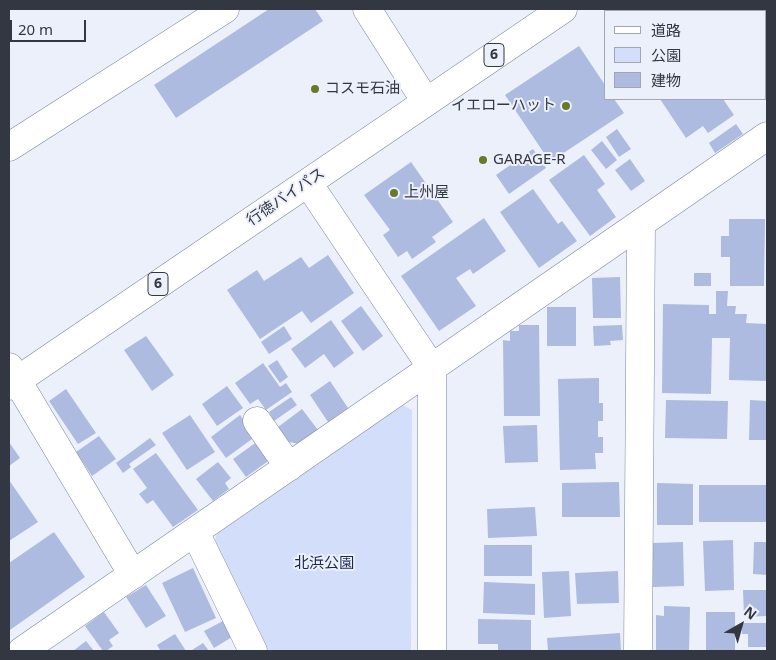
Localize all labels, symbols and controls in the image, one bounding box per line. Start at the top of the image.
scale bar [12,10,89,42]
legend [604,10,766,100]
text: 20 m [18,19,53,39]
text: 道路 [651,20,681,40]
road number: 6 [484,44,504,66]
text: 公園 [651,45,681,65]
text: 建物 [651,70,681,90]
place label: コスモ石油 [325,80,400,98]
marker: コスモ石油 [309,83,321,95]
place label: イエローハット [451,97,556,115]
marker: イエローハット [560,100,572,112]
place label: GARAGE-R [493,151,566,169]
marker: GARAGE-R [477,154,489,166]
street label: 行徳バイパス [244,164,328,230]
place label: 上州屋 [404,184,449,202]
marker: 上州屋 [388,187,400,199]
road number: 6 [148,272,168,296]
park label: 北浜公園 [294,555,354,573]
north arrow [716,600,766,650]
text: N [740,602,761,624]

